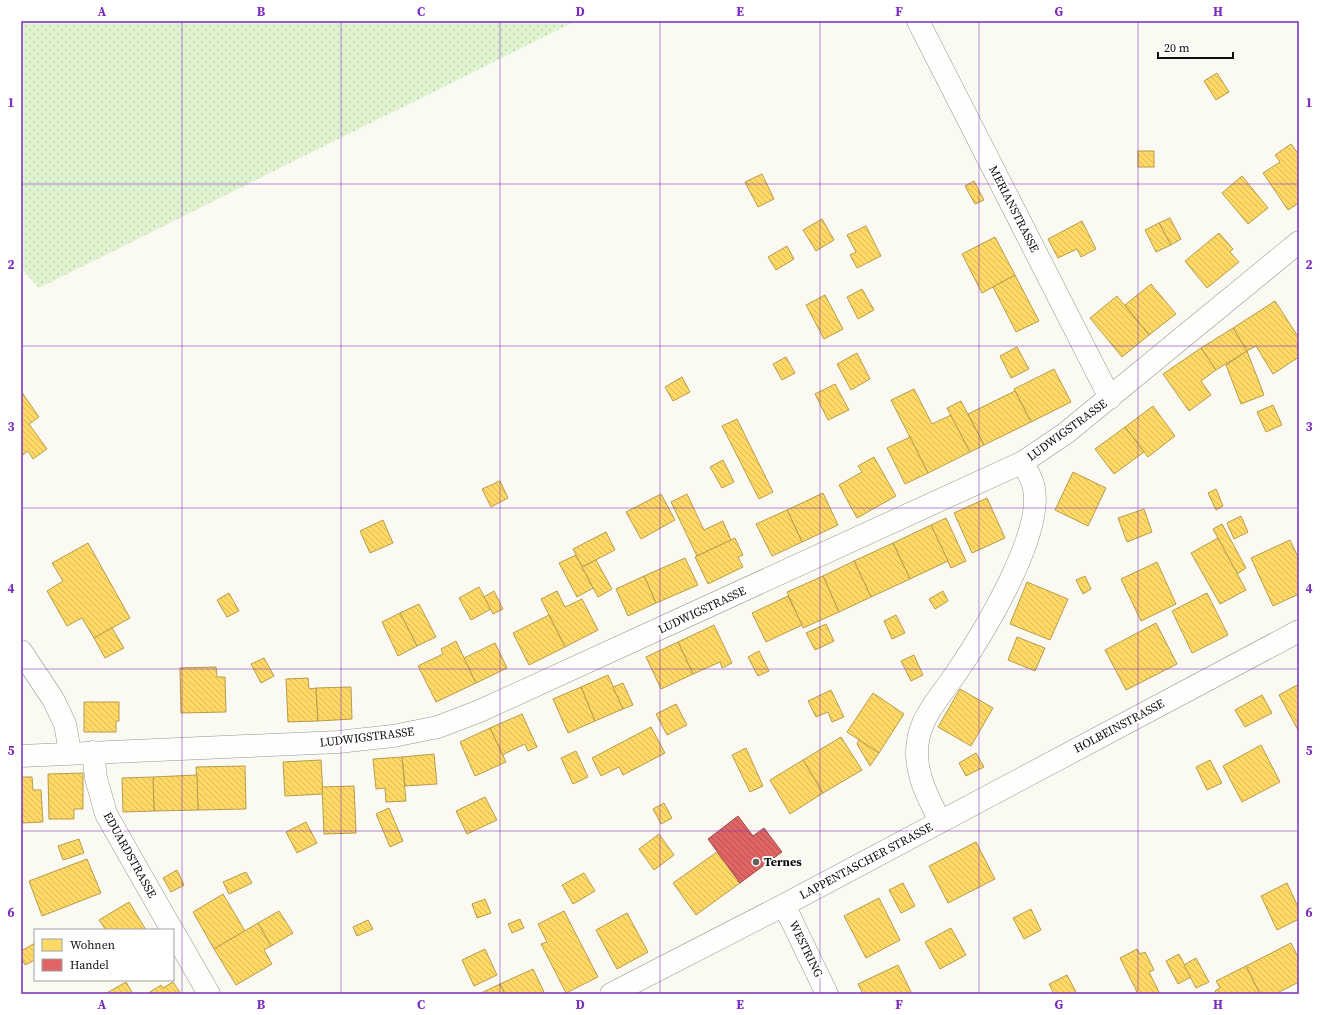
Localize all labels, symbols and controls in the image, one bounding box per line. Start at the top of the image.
text: A [98,3,107,20]
text: B [257,3,266,20]
text: C [417,3,425,20]
text: D [575,3,585,20]
text: E [736,3,744,20]
text: F [895,3,903,20]
text: G [1055,3,1064,20]
text: H [1213,3,1223,20]
scale bar [1158,34,1233,60]
text: 20 m [1164,40,1190,56]
text: 1 [7,94,15,111]
text: 1 [1305,94,1313,111]
street label: MERIANSTRASSE [985,163,1043,255]
text: 2 [7,256,15,273]
text: 2 [1305,256,1313,273]
street label: LUDWIGSTRASSE [1024,396,1110,464]
text: 3 [7,418,15,435]
text: 3 [1305,418,1313,435]
text: 4 [7,580,15,597]
text: 4 [1305,580,1313,597]
street label: LUDWIGSTRASSE [655,583,749,637]
street label: HOLBEINSTRASSE [1071,695,1167,757]
street label: LUDWIGSTRASSE [319,723,415,751]
text: 5 [7,742,15,759]
text: 5 [1305,742,1313,759]
street label: EDUARDSTRASSE [100,809,160,901]
street label: LAPPENTASCHER STRASSE [797,819,935,903]
place label: Ternes [764,854,802,870]
marker: Ternes [751,857,761,867]
text: 6 [7,904,15,921]
text: 6 [1305,904,1313,921]
street label: WESTRING [785,918,827,980]
legend [34,929,174,981]
text: Wohnen [70,937,115,953]
text: Handel [70,957,109,973]
text: A [98,996,107,1013]
text: B [257,996,266,1013]
text: C [417,996,425,1013]
text: D [575,996,585,1013]
text: E [736,996,744,1013]
text: F [895,996,903,1013]
text: G [1055,996,1064,1013]
text: H [1213,996,1223,1013]

